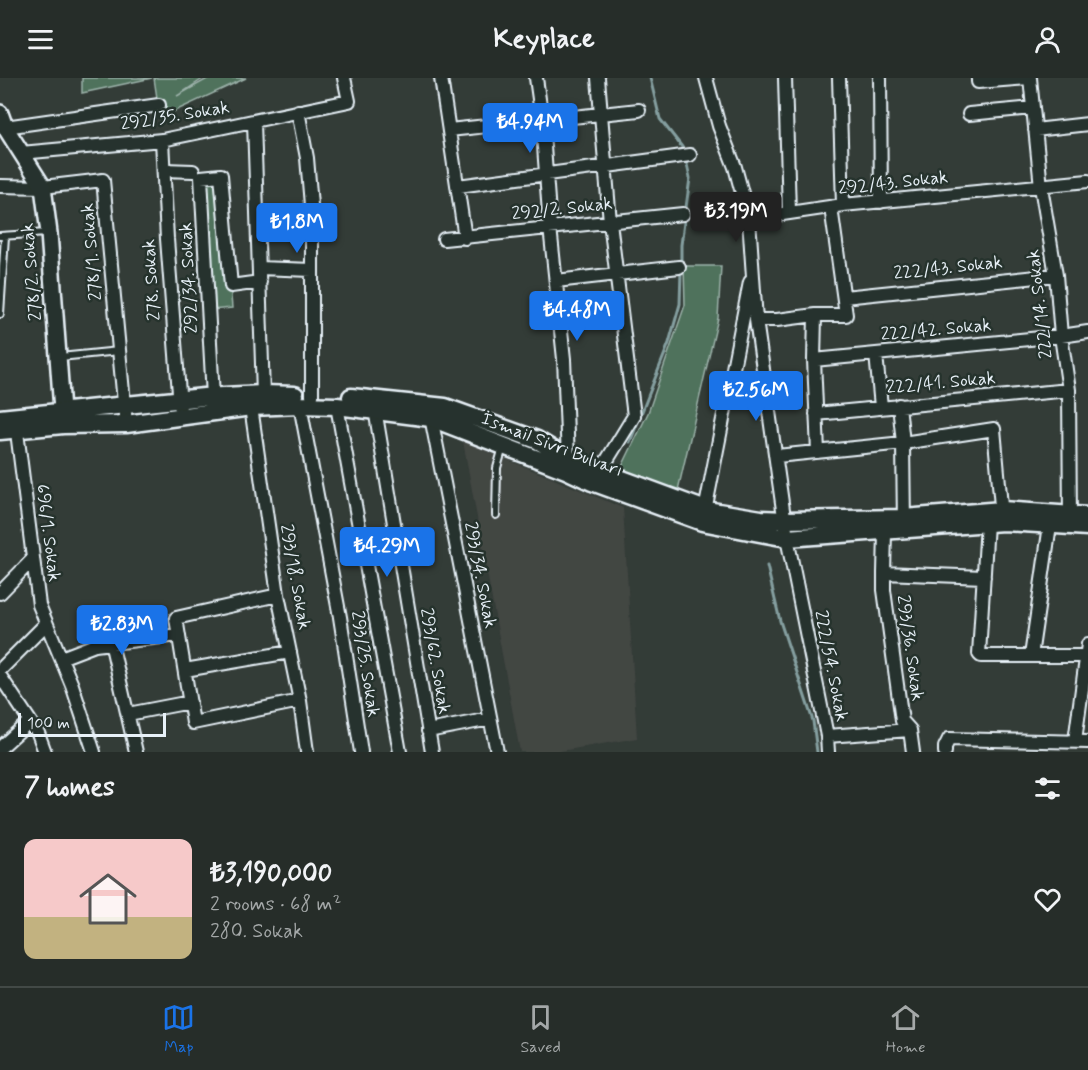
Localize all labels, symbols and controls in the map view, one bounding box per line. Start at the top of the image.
text: Keyplace [493,22,595,57]
icon: menu [24,23,57,56]
icon: person [1031,23,1064,56]
street label: 292/35. Sokak [119,96,231,136]
pin: ₺4.94M [481,103,579,154]
text: ₺4.94M [497,109,563,136]
street label: 292/43. Sokak [837,165,949,201]
street label: 292/2. Sokak [510,192,614,226]
pin: ₺3.19M [687,192,785,243]
text: ₺3.19M [704,198,768,225]
street label: 278/1. Sokak [76,202,108,302]
pin: ₺1.8M [255,203,339,254]
text: ₺1.8M [270,209,324,236]
street label: 278/2. Sokak [16,222,48,322]
street label: 292/34. Sokak [174,222,204,334]
street label: 278. Sokak [137,238,167,322]
street label: 222/14. Sokak [1021,248,1059,360]
street label: 222/43. Sokak [892,250,1004,286]
pin: ₺4.48M [528,291,626,342]
text: ₺4.48M [543,297,611,324]
street label: 222/42. Sokak [880,313,992,347]
street label: 222/41. Sokak [886,366,997,400]
pin: ₺2.56M [707,371,805,422]
text: ₺2.56M [723,377,789,404]
street label: İsmail Sivri Bulvarı [478,407,626,483]
street label: 696/1. Sokak [30,483,66,583]
street label: 293/34. Sokak [458,520,502,630]
street label: 293/18. Sokak [274,522,316,632]
pin: ₺4.29M [338,527,436,578]
text: ₺4.29M [354,533,420,560]
street label: 293/36. Sokak [891,593,929,703]
pin: ₺2.83M [73,605,171,656]
street label: 293/62. Sokak [414,606,456,716]
street label: 222/54. Sokak [808,608,854,724]
street label: 293/25. Sokak [345,609,385,719]
text: ₺2.83M [91,611,153,638]
scale bar [18,710,166,738]
text: 100 m [27,713,70,734]
text: 7 homes [24,771,115,805]
icon: filters [1031,772,1064,805]
text: ₺3,190,000 [210,857,332,891]
icon: home [72,863,144,935]
icon: heart [1031,883,1064,916]
text: 2 rooms · 68 m² [210,891,341,918]
text: 280. Sokak [210,918,303,945]
tab: Map [162,1001,195,1058]
tab: Saved [520,1001,561,1058]
tab: Home [886,1001,926,1058]

